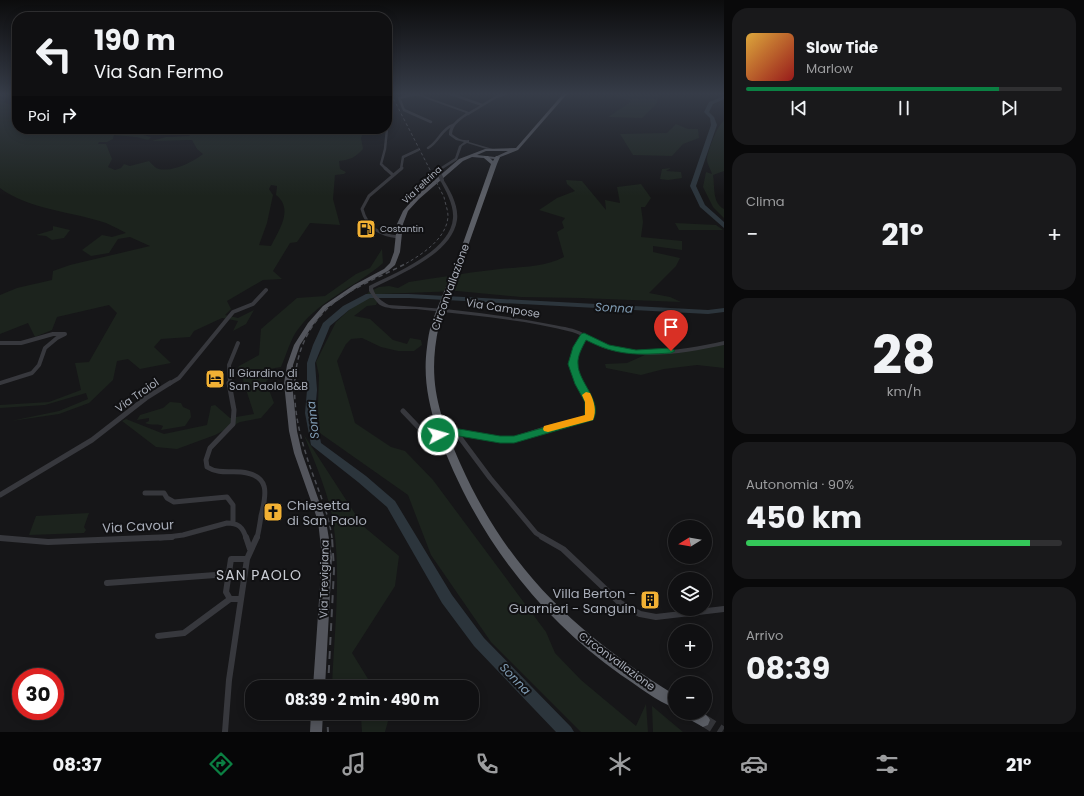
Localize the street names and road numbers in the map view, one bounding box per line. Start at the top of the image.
street label: Via Feltrina [400,164,444,206]
street label: Circonvallazione [427,241,473,333]
street label: Via Campose [465,294,541,322]
street label: Via Troiol [112,374,162,416]
street label: Via Cavour [102,515,175,538]
street label: Via Trevigiana [315,540,333,618]
street label: Circonvallazione [575,628,659,694]

